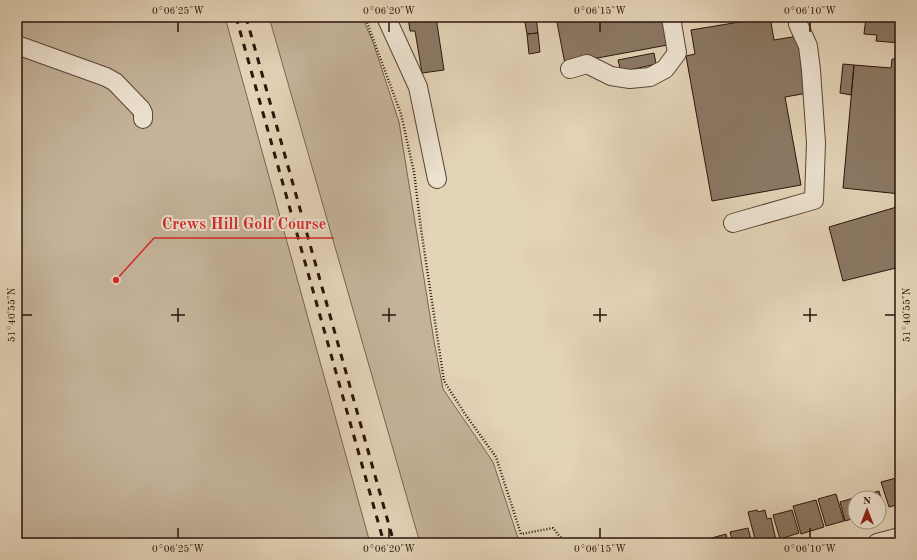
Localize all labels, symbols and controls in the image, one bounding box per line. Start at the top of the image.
text: 0°06'25"W [152,6,204,16]
text: 0°06'20"W [363,6,415,16]
text: 0°06'15"W [574,6,626,16]
text: 0°06'10"W [784,6,836,16]
callout: Crews Hill Golf Course [154,210,334,238]
text: Crews Hill Golf Course [162,217,326,233]
text: 51°40'55"N [7,287,17,342]
text: 51°40'55"N [902,287,912,342]
north arrow [847,490,887,530]
text: N [863,496,872,507]
text: 0°06'25"W [152,544,204,554]
text: 0°06'20"W [363,544,415,554]
text: 0°06'15"W [574,544,626,554]
text: 0°06'10"W [784,544,836,554]

